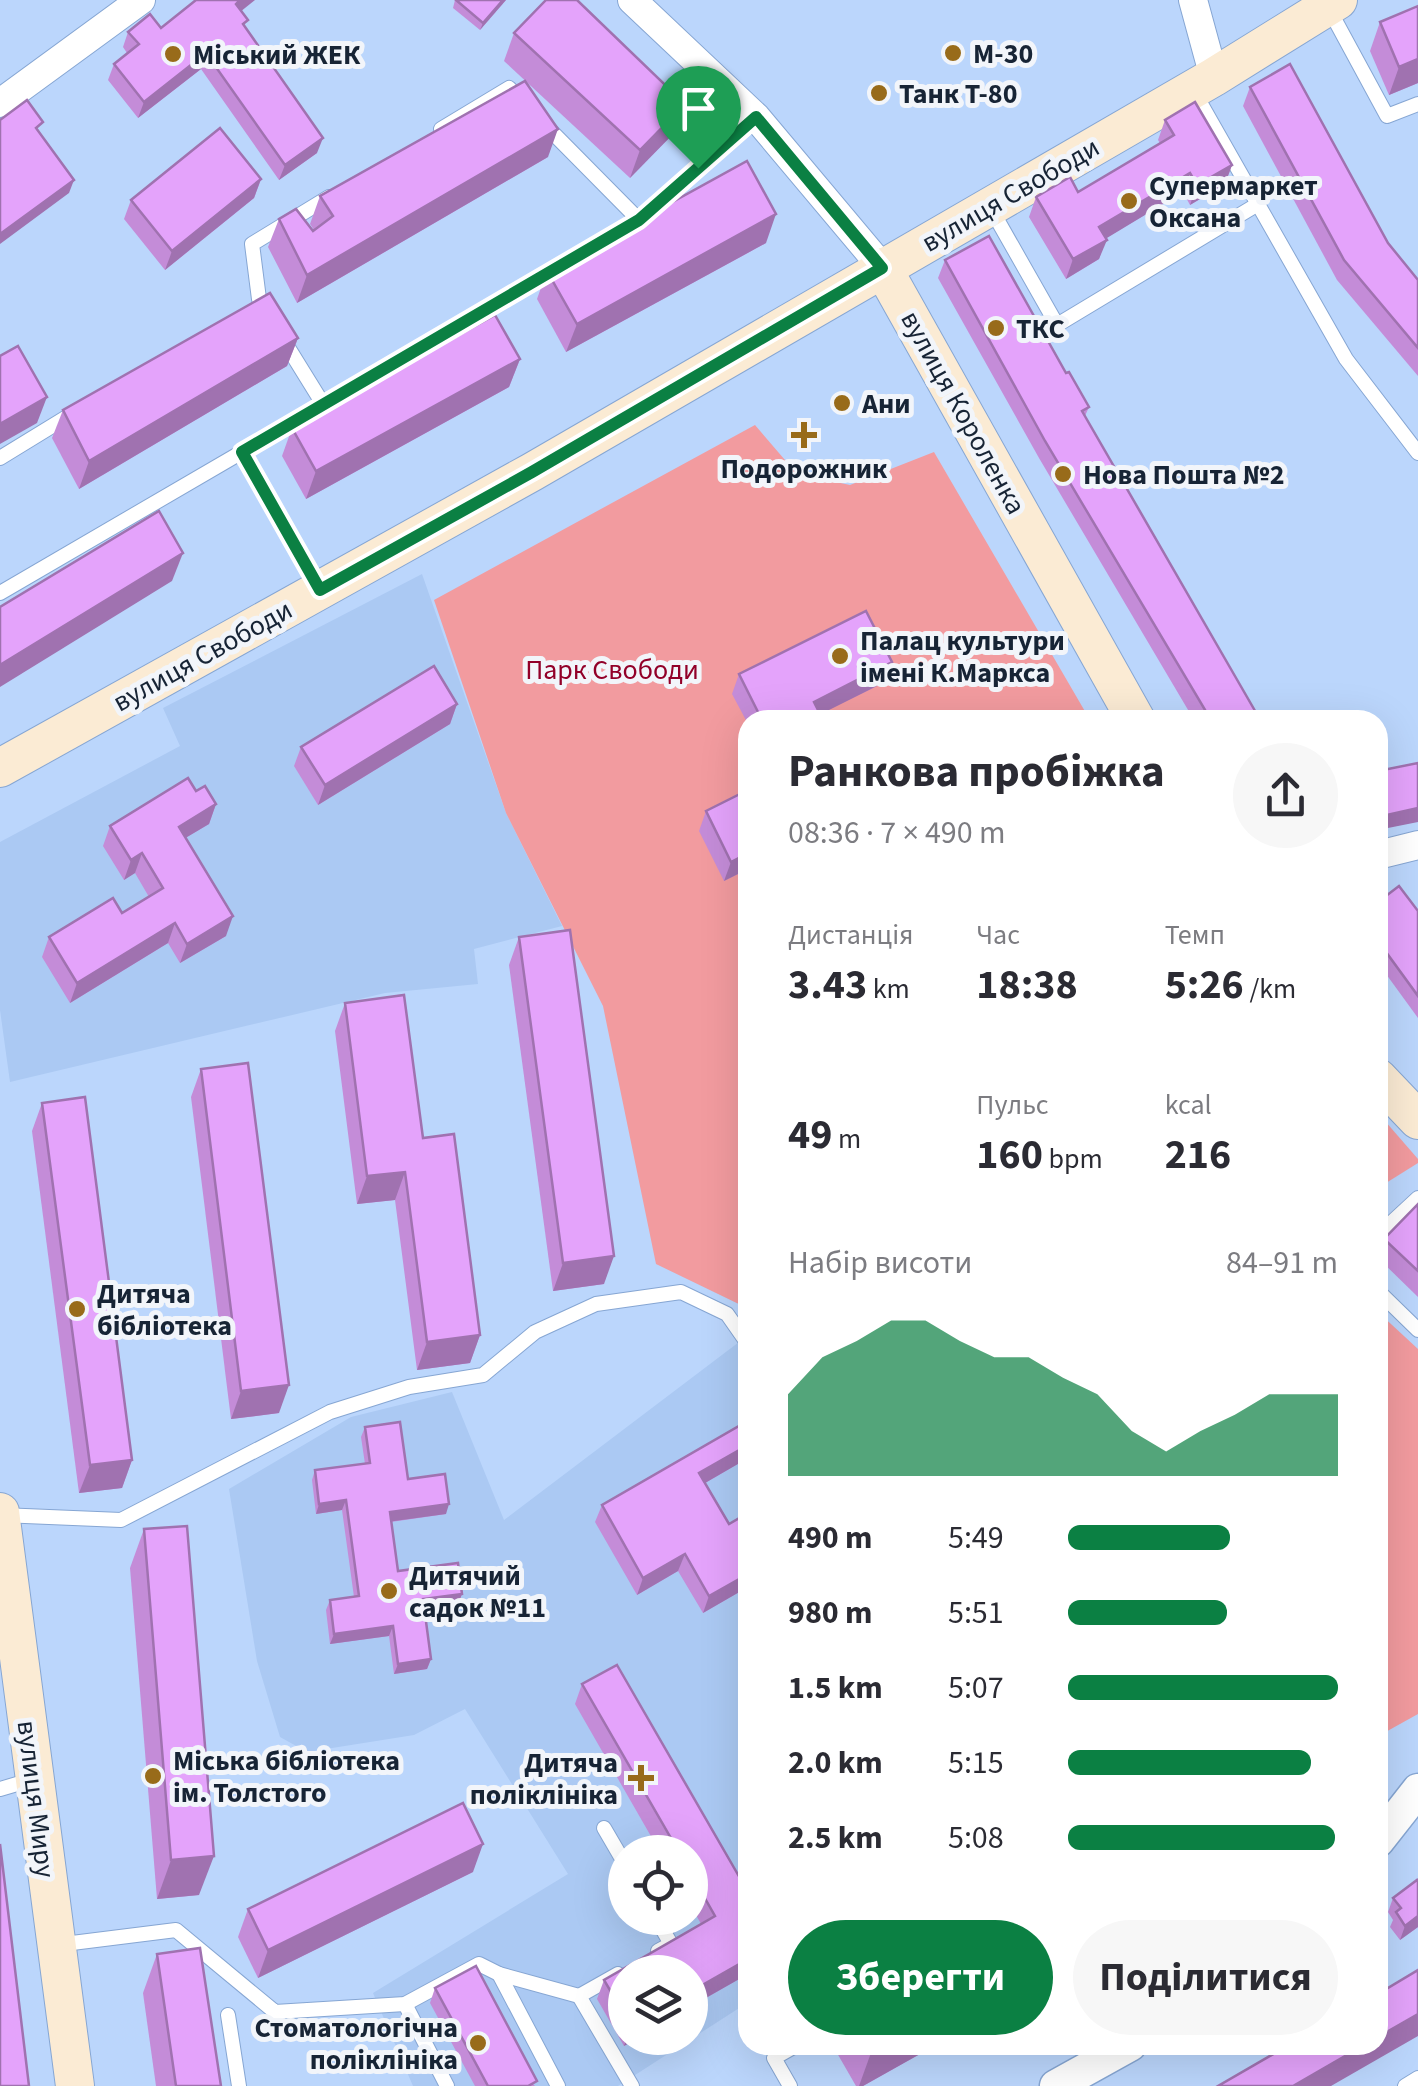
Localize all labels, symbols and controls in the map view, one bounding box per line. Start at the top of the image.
place label: М-30 [973,34,1033,74]
place label: Міський ЖЕК [193,35,361,75]
marker: М-30 [942,42,964,64]
marker: Міський ЖЕК [162,43,184,65]
pin [656,66,741,169]
place label: Танк Т-80 [899,74,1017,114]
icon: arrive [671,81,726,136]
marker: Танк Т-80 [868,82,890,104]
street label: вулиця Свободи [914,128,1107,262]
place label: Супермаркет Оксана [1149,166,1318,238]
marker: Супермаркет Оксана [1118,190,1140,212]
street label: вулиця Короленка [891,303,1036,522]
place label: ТКС [1016,309,1065,349]
marker: ТКС [985,317,1007,339]
place label: Ани [861,384,911,424]
marker: Ани [831,392,853,414]
marker: Подорожник [793,424,815,446]
place label: Подорожник [721,449,888,489]
place label: Нова Пошта №2 [1083,455,1285,495]
marker: Нова Пошта №2 [1052,463,1074,485]
street label: вулиця Свободи [105,590,300,722]
place label: Палац культури імені К.Маркса [860,621,1065,693]
marker: Палац культури імені К.Маркса [829,645,851,667]
park label: Парк Свободи [525,650,699,690]
text: Ранкова пробіжка [788,740,1165,804]
button: share [1233,743,1338,848]
text: 08:36 · 7 × 490 m [788,810,1006,856]
text: Дистанція [788,915,913,955]
text: Час [976,915,1020,955]
text: Темп [1165,915,1225,955]
text: 3.43 [788,955,867,1015]
text: 18:38 [976,955,1078,1015]
text: 5:26 [1165,955,1244,1015]
text: km [867,969,910,1009]
text: /km [1244,969,1296,1009]
text: Пульс [976,1085,1049,1125]
text: kcal [1165,1085,1212,1125]
text: 49 [788,1105,832,1165]
text: m [832,1119,861,1159]
text: 160 [976,1125,1043,1185]
text: 216 [1165,1125,1231,1185]
text: bpm [1043,1139,1103,1179]
text: Набір висоти [788,1240,972,1286]
text: 84–91 m [1226,1240,1338,1286]
place label: Дитяча бібліотека [97,1274,232,1346]
marker: Дитяча бібліотека [66,1298,88,1320]
text: 490 m [788,1515,873,1561]
text: 5:49 [948,1515,1004,1561]
place label: Дитячий садок №11 [409,1556,546,1628]
marker: Дитячий садок №11 [378,1580,400,1602]
text: 980 m [788,1590,873,1636]
text: 5:51 [948,1590,1004,1636]
text: 1.5 km [788,1665,883,1711]
text: 5:07 [948,1665,1004,1711]
street label: вулиця Миру [7,1718,65,1880]
text: 2.0 km [788,1740,883,1786]
text: 5:15 [948,1740,1004,1786]
place label: Міська бібліотека ім. Толстого [173,1741,400,1813]
place label: Дитяча поліклініка [470,1743,618,1815]
marker: Міська бібліотека ім. Толстого [142,1765,164,1787]
marker: Дитяча поліклініка [628,1765,654,1791]
text: 2.5 km [788,1815,883,1861]
text: 5:08 [948,1815,1004,1861]
map controls [608,1835,708,2055]
button: locate [608,1835,708,1935]
button: Зберегти [788,1920,1053,2035]
button: Поділитися [1073,1920,1338,2035]
button: layers [608,1955,708,2055]
place label: Стоматологічна поліклініка [255,2008,458,2080]
marker: Стоматологічна поліклініка [467,2032,489,2054]

